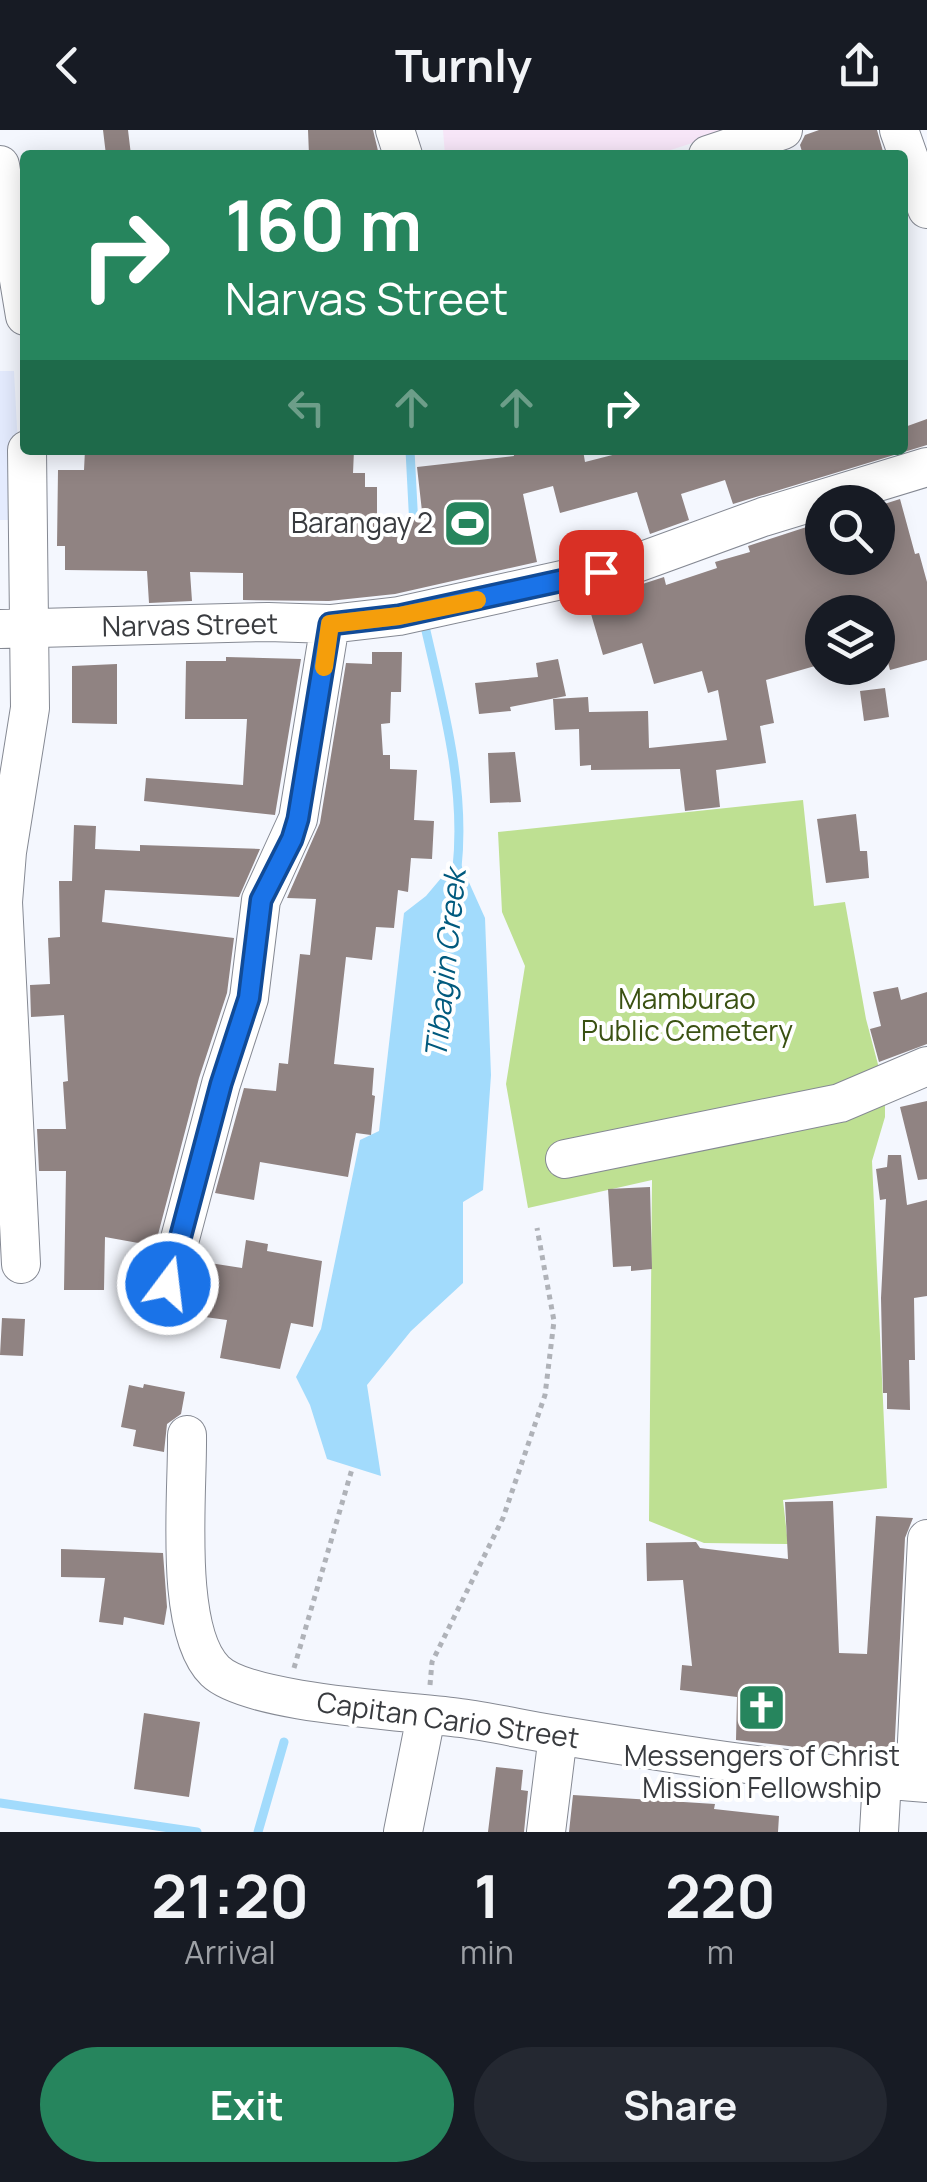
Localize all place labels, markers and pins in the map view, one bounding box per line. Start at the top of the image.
sports icon: Barangay 2 [442,497,494,549]
place label: Barangay 2 [291,503,433,541]
pin [559,530,644,615]
church icon: Messengers of Christ Mission Fellowship [736,1682,788,1734]
place label: Messengers of Christ Mission Fellowship [624,1736,900,1806]

